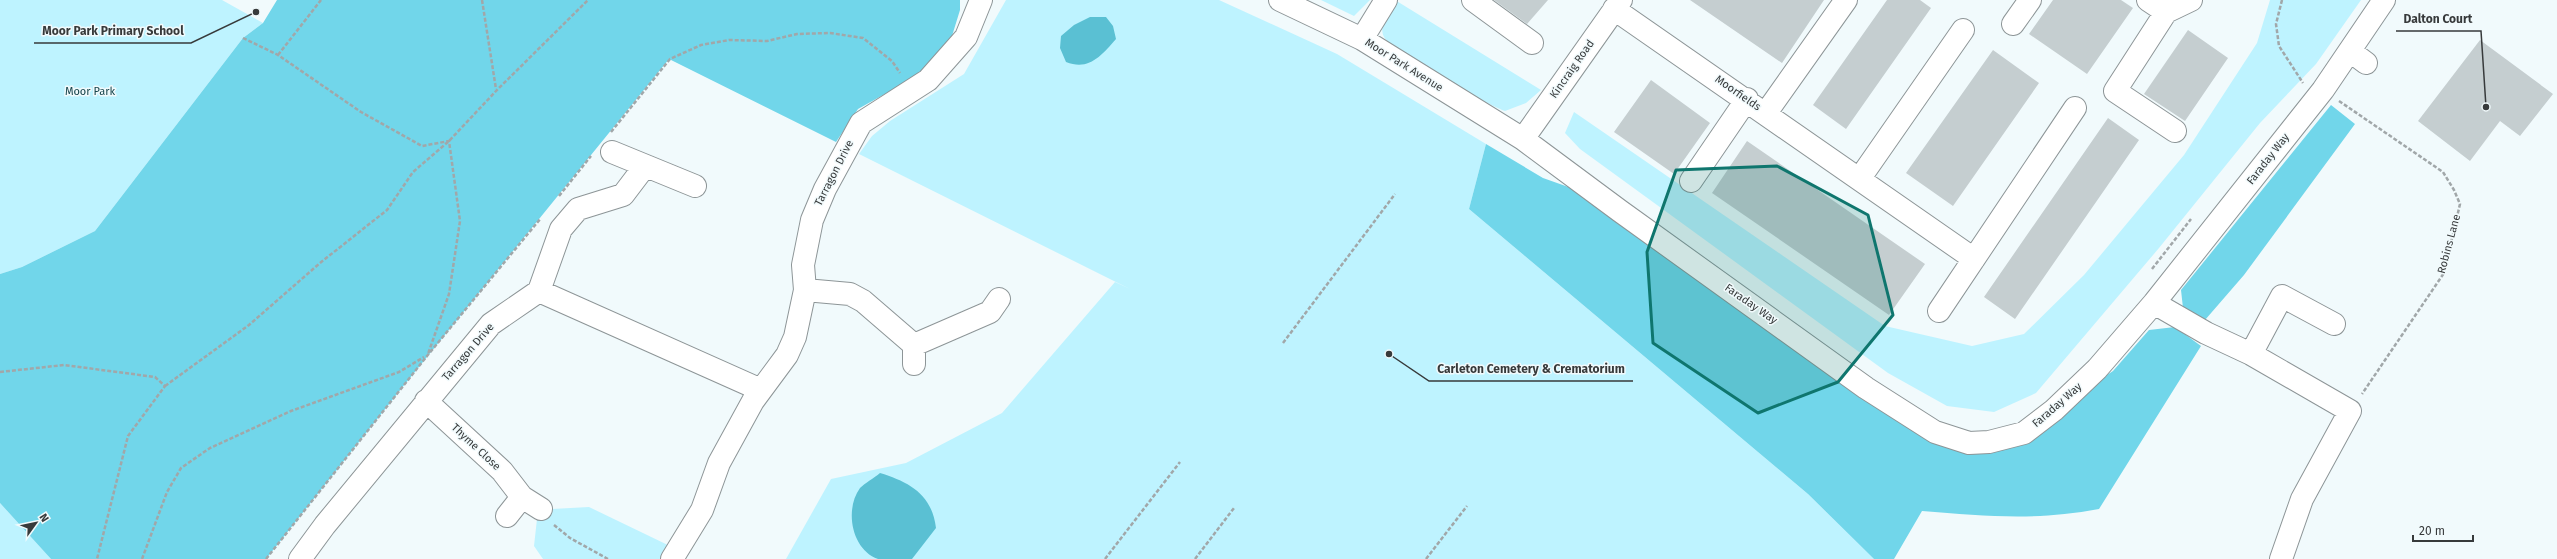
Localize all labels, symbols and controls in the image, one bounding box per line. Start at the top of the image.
callout: Dalton Court [2396,7,2481,31]
text: Dalton Court [2404,12,2473,26]
callout: Moor Park Primary School [34,19,191,43]
text: Moor Park Primary School [42,24,184,38]
street label: Moor Park Avenue [1363,36,1445,94]
street label: Kincraig Road [1547,37,1597,101]
street label: Moorfields [1713,73,1763,113]
park label: Moor Park [65,85,115,98]
street label: Faraday Way [2244,130,2292,187]
street label: Tarragon Drive [812,138,856,208]
street label: Robins Lane [2435,213,2463,275]
street label: Faraday Way [1722,281,1780,327]
street label: Tarragon Drive [439,320,497,384]
callout: Carleton Cemetery & Crematorium [1429,357,1633,381]
text: Carleton Cemetery & Crematorium [1437,362,1625,376]
street label: Faraday Way [2030,380,2085,430]
street label: Thyme Close [449,421,503,473]
north arrow [16,503,56,543]
text: N [37,511,51,524]
scale bar [2413,517,2473,543]
text: 20 m [2419,524,2445,538]

